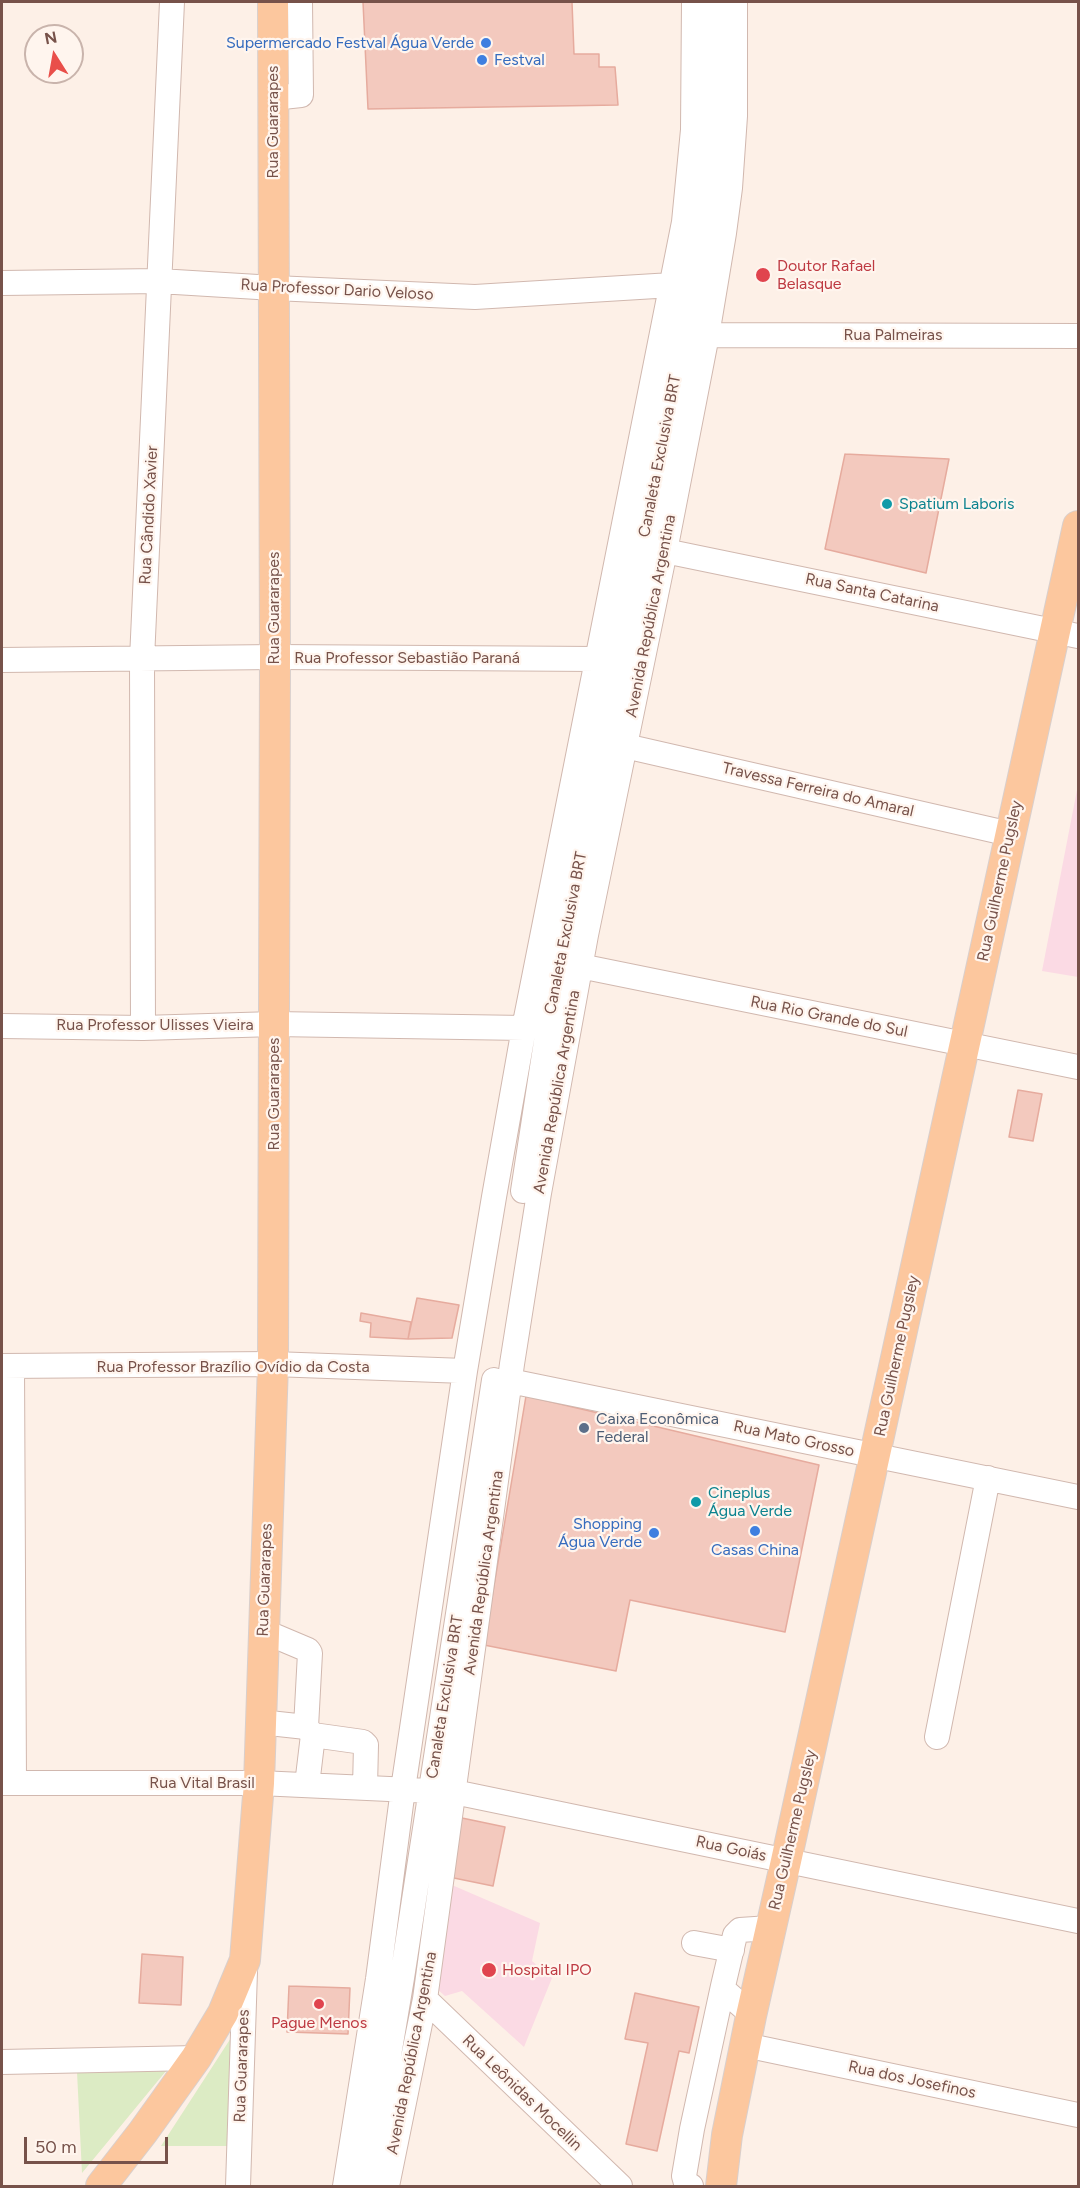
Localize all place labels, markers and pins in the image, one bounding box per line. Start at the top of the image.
place label: Supermercado Festval Água Verde [226,33,474,53]
marker: Supermercado Festval Água Verde [479,36,493,50]
place label: Festval [494,50,545,70]
marker: Festval [475,53,489,67]
place label: Doutor Rafael Belasque [777,256,875,294]
marker: Doutor Rafael Belasque [754,266,772,284]
place label: Spatium Laboris [899,494,1014,514]
marker: Spatium Laboris [880,497,894,511]
place label: Caixa Econômica Federal [596,1409,719,1447]
marker: Caixa Econômica Federal [577,1421,591,1435]
place label: Cineplus Água Verde [708,1483,792,1521]
marker: Cineplus Água Verde [689,1495,703,1509]
place label: Shopping Água Verde [558,1514,642,1552]
marker: Casas China [748,1524,762,1538]
marker: Shopping Água Verde [647,1526,661,1540]
place label: Casas China [711,1540,799,1560]
place label: Hospital IPO [502,1960,592,1980]
marker: Hospital IPO [480,1961,498,1979]
marker: Pague Menos [312,1997,326,2011]
place label: Pague Menos [271,2013,367,2033]

